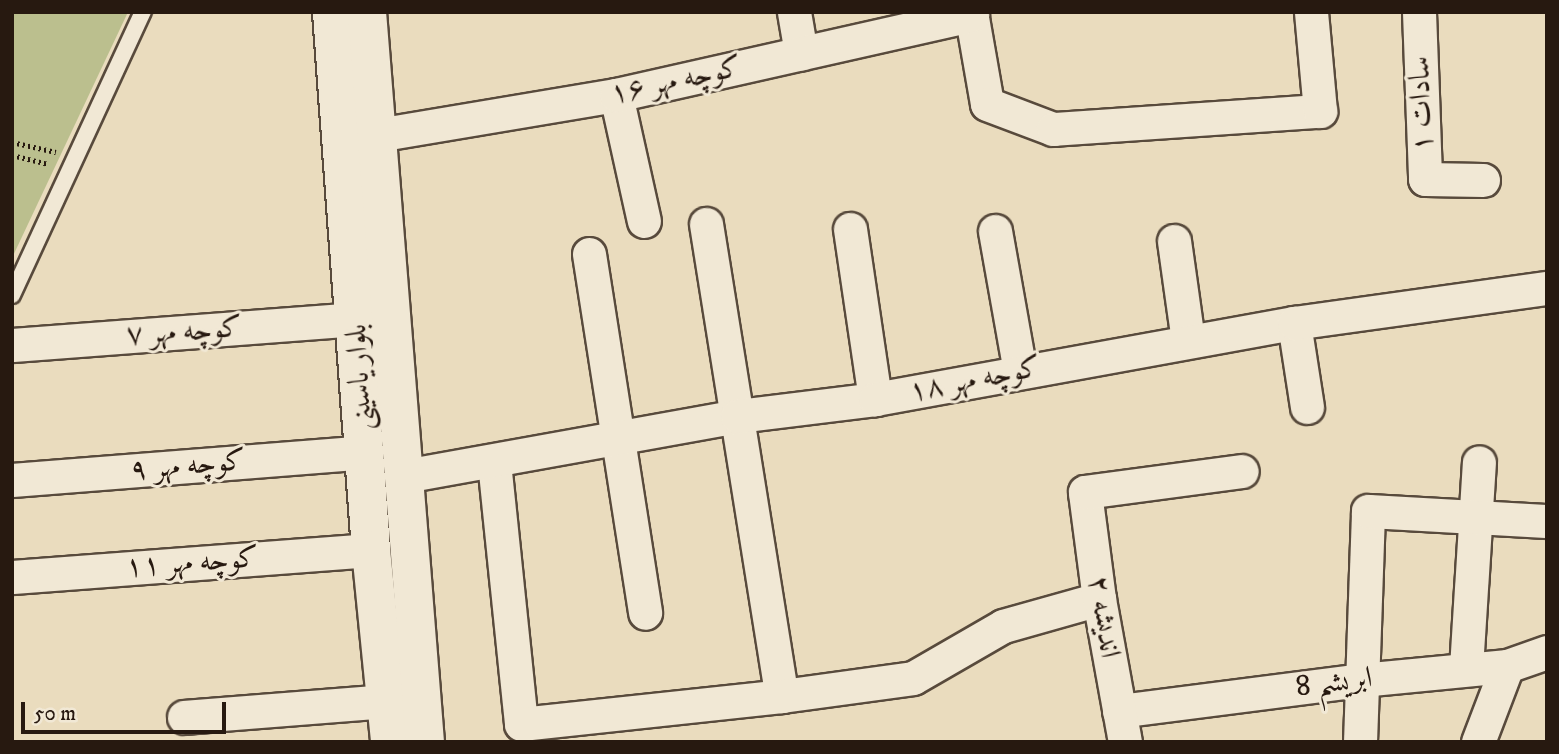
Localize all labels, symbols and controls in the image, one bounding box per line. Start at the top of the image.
street label: کوچه مهر ۱۶ [607,49,745,113]
street label: سادات ۱ [1402,56,1442,152]
street label: کوچه مهر ۷ [125,310,243,354]
street label: بلوار یاسینی [339,323,381,431]
street label: کوچه مهر ۱۸ [906,350,1044,410]
street label: کوچه مهر ۹ [129,443,247,489]
street label: کوچه مهر ۱۱ [124,540,260,586]
street label: اندیشه ۲ [1079,573,1127,661]
street label: ابریشم 8 [1294,660,1374,706]
scale bar [24,688,229,732]
text: 50 m [34,701,76,727]

